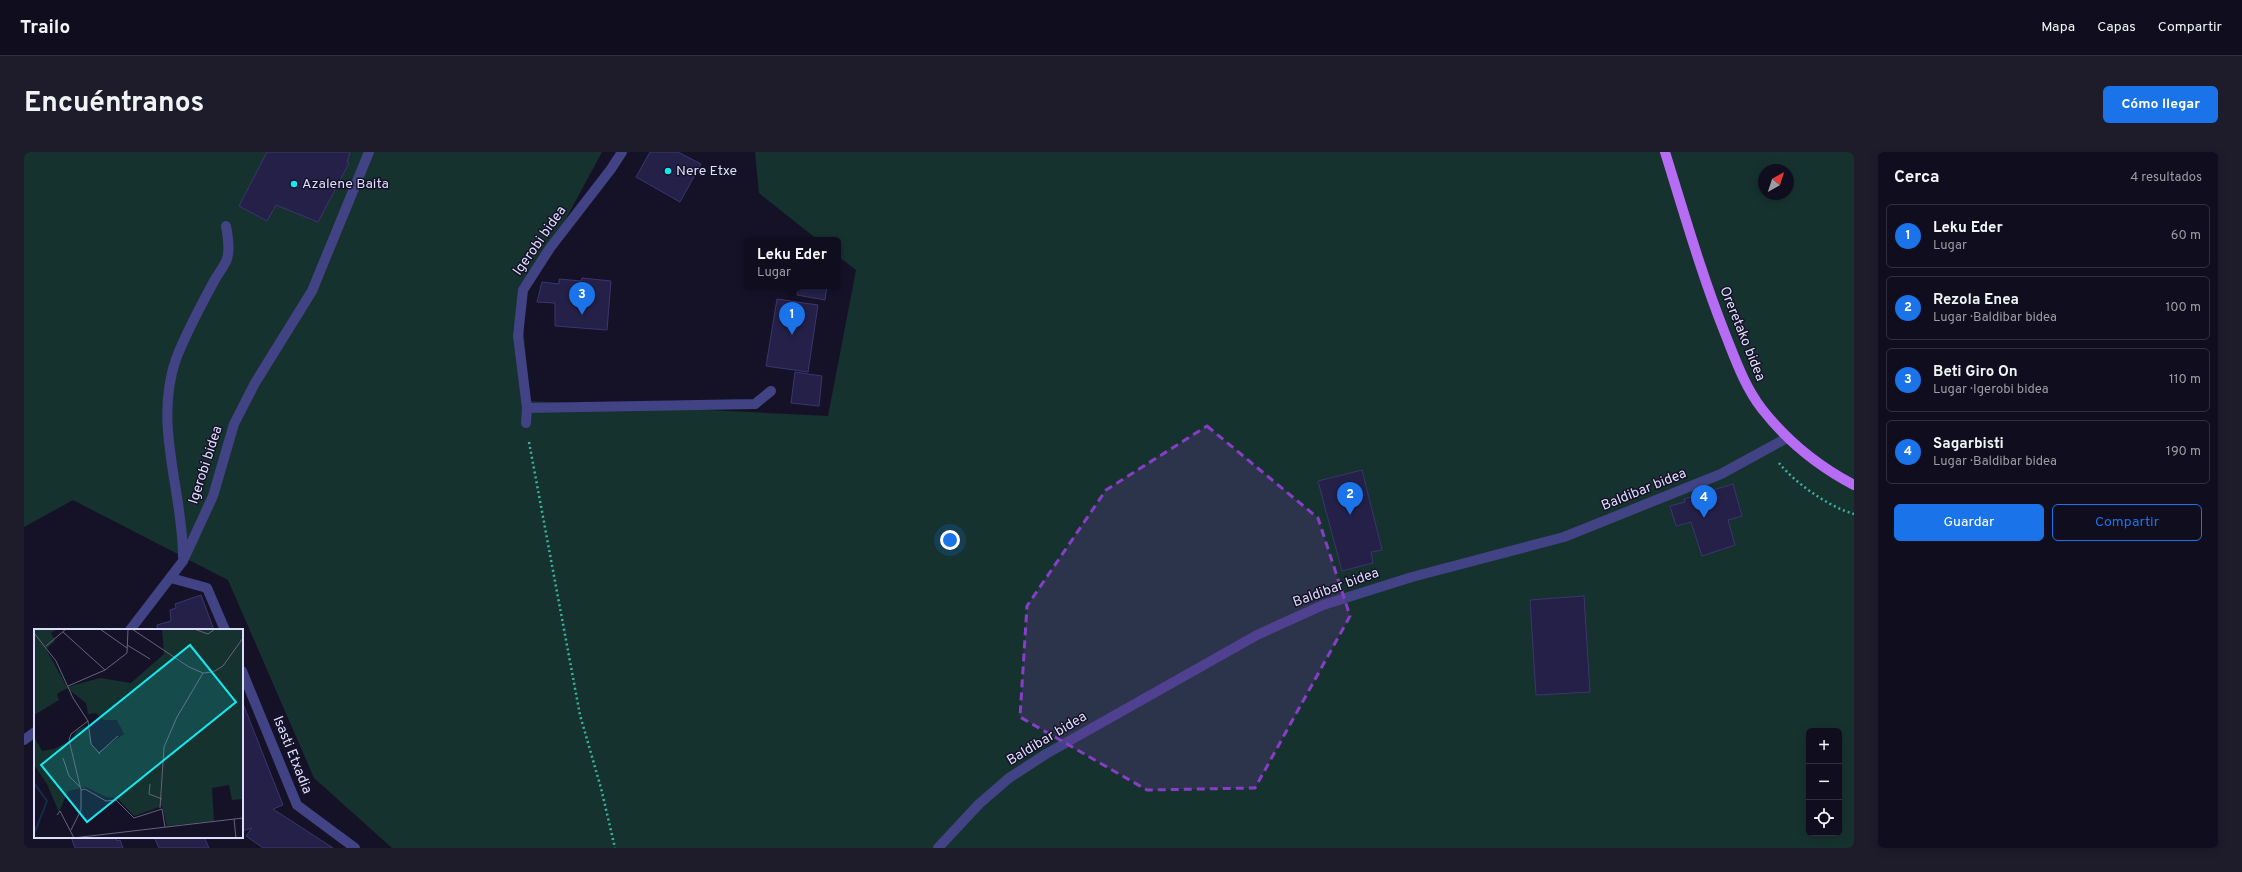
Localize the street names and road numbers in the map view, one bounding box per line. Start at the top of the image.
street label: Igerobi bidea [510,203,570,279]
street label: Oreretako bidea [1715,284,1769,384]
street label: Igerobi bidea [185,424,227,506]
street label: Baldibar bidea [1599,465,1689,515]
street label: Baldibar bidea [1291,565,1381,611]
street label: Baldibar bidea [1004,708,1090,770]
street label: Isasti Etxadia [269,714,315,796]

